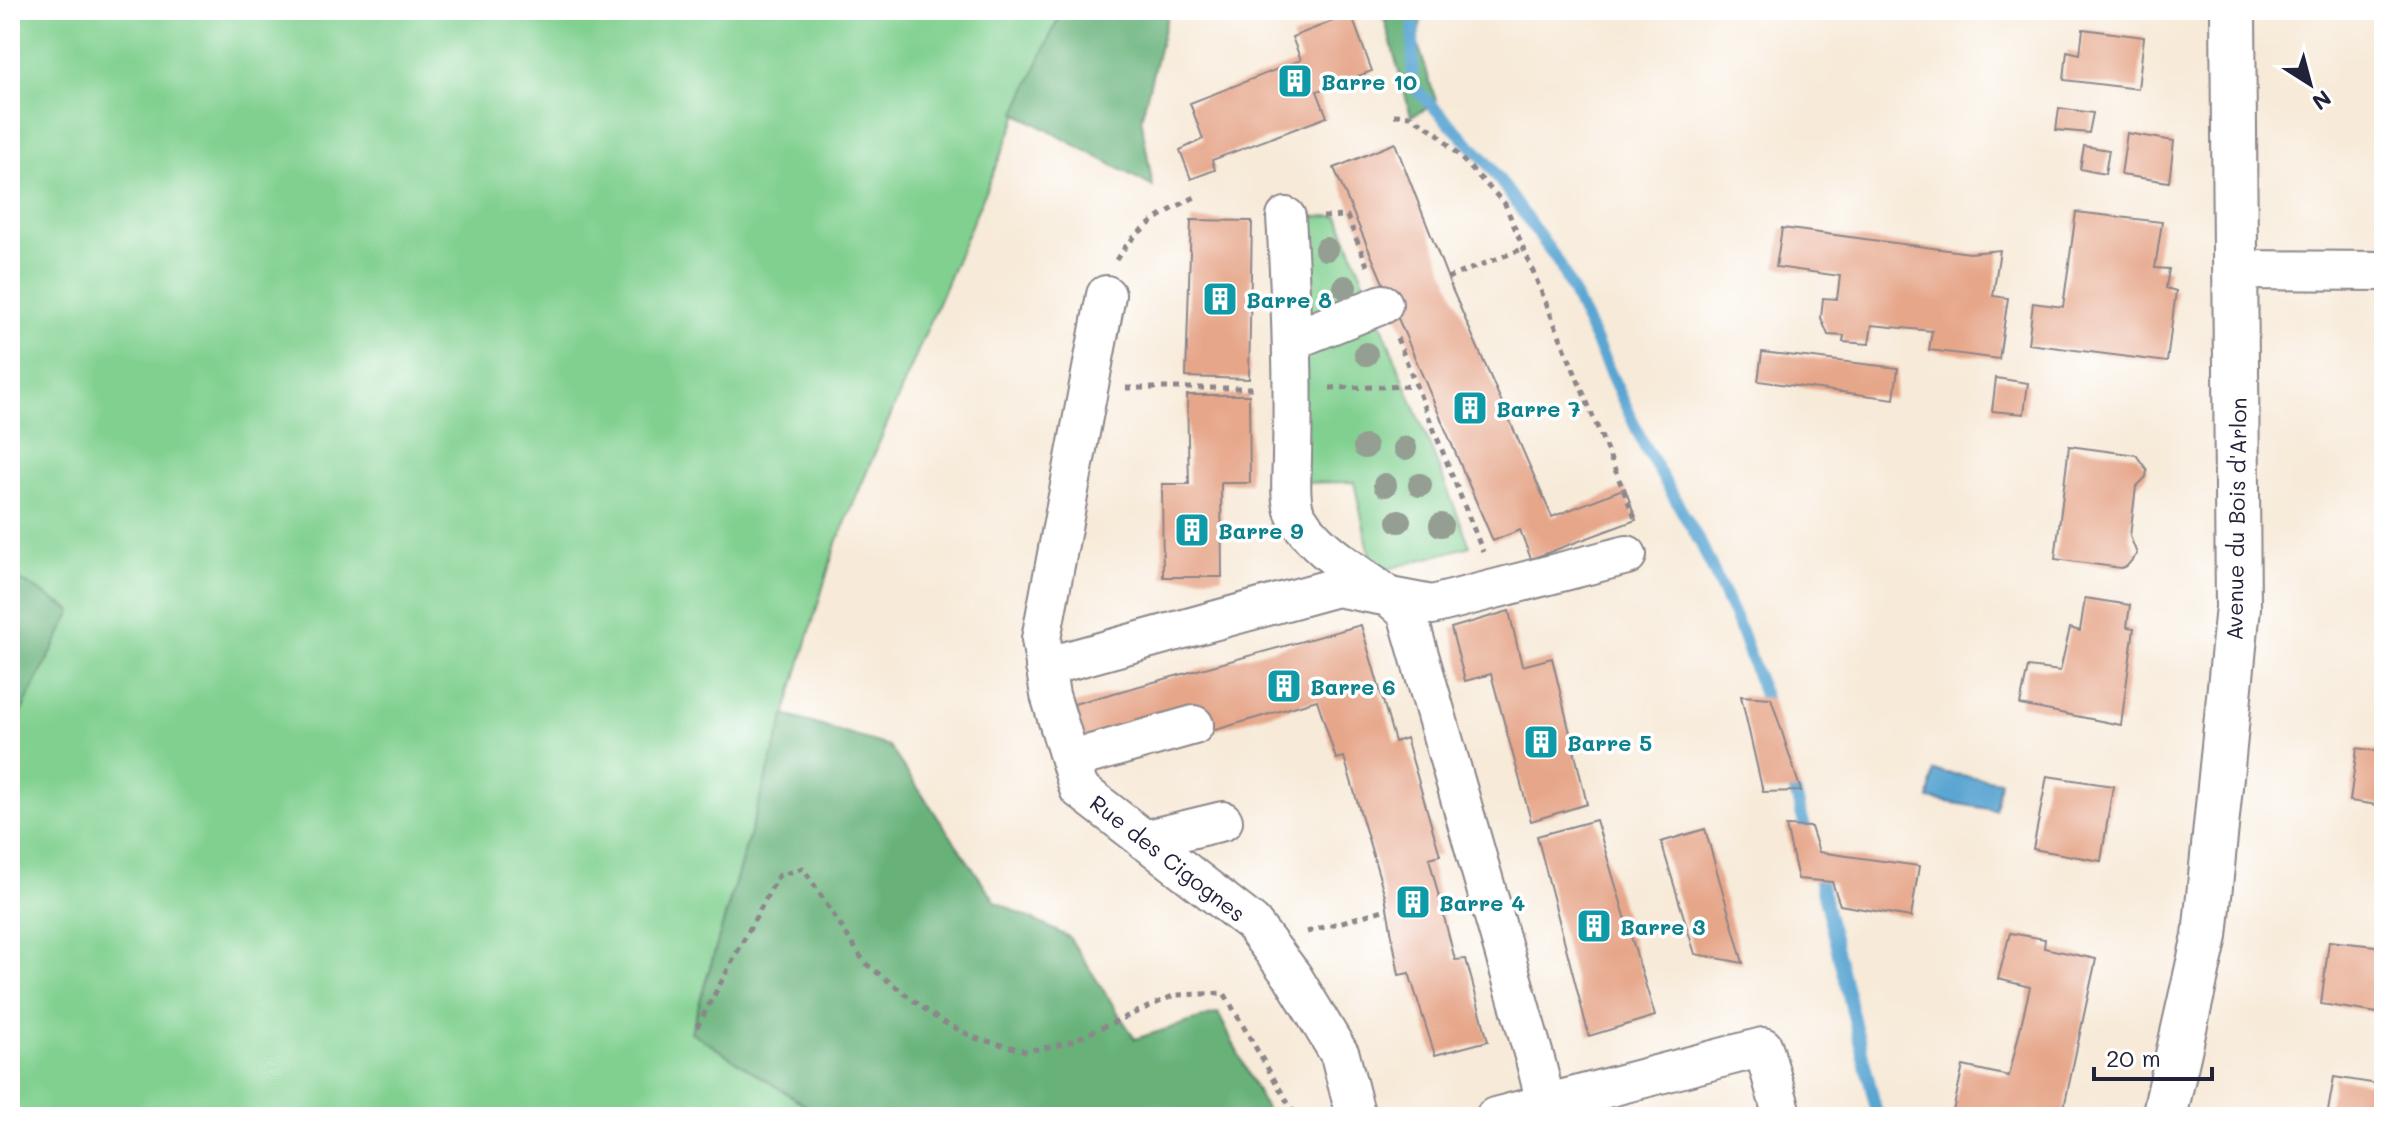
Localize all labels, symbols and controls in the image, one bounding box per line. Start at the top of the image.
north arrow [2270,44,2350,124]
building icon: Barre 10 [1276,62,1314,100]
place label: Barre 10 [1321,67,1417,96]
text: N [2307,84,2337,117]
building icon: Barre 8 [1201,280,1239,318]
place label: Barre 8 [1246,285,1332,314]
building icon: Barre 7 [1451,389,1489,427]
place label: Barre 7 [1496,394,1581,423]
street label: Avenue du Bois d'Arlon [2219,397,2253,641]
building icon: Barre 9 [1173,511,1211,549]
place label: Barre 9 [1218,516,1304,545]
building icon: Barre 6 [1265,667,1303,705]
place label: Barre 6 [1310,672,1396,701]
building icon: Barre 5 [1522,723,1560,761]
place label: Barre 5 [1567,728,1652,757]
street label: Rue des Cigognes [1084,788,1252,928]
building icon: Barre 4 [1394,883,1432,921]
place label: Barre 4 [1439,888,1525,917]
building icon: Barre 3 [1575,907,1613,945]
place label: Barre 3 [1620,912,1706,941]
scale bar [2094,1031,2212,1081]
text: 20 m [2106,1042,2161,1073]

